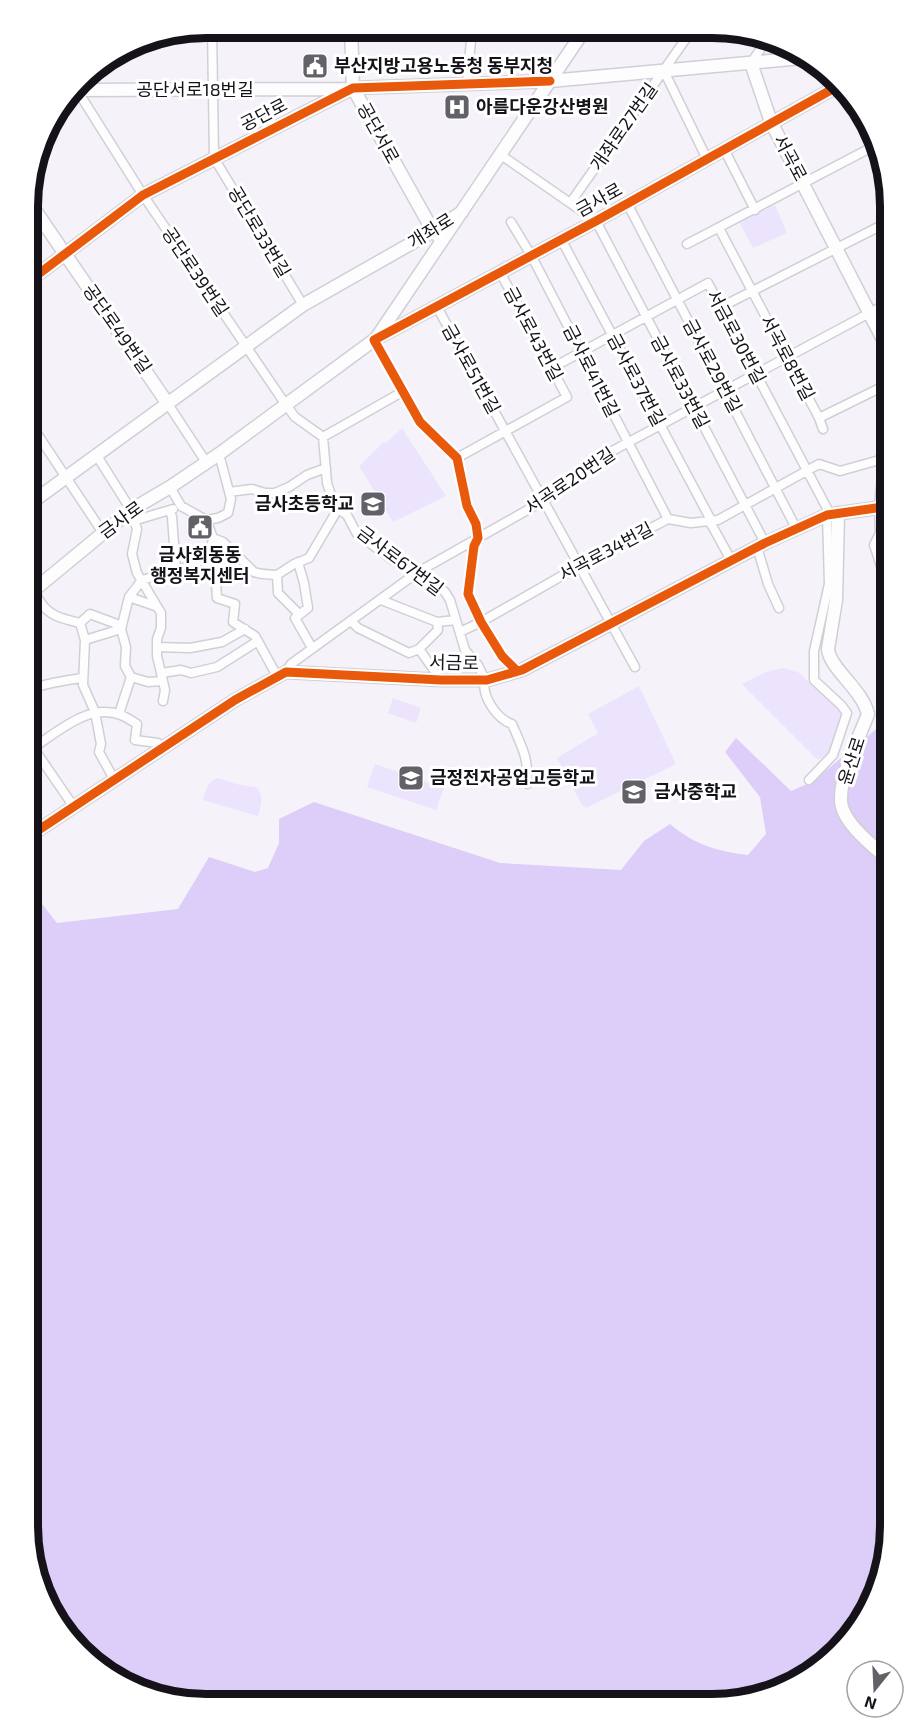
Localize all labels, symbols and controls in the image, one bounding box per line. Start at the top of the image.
public building icon: 부산지방고용노동청 동부지청 [300,51,330,81]
place label: 부산지방고용노동청 동부지청 [334,54,553,76]
street label: 공단서로18번길 [136,78,254,100]
street label: 개좌로27번길 [585,78,661,175]
hospital icon: 아름다운강산병원 [442,92,472,122]
street label: 공단로 [236,93,291,135]
place label: 아름다운강산병원 [476,95,608,117]
street label: 공단서로 [353,98,405,167]
street label: 서곡로 [770,130,812,185]
street label: 금사로 [571,177,626,221]
street label: 공단로33번길 [224,182,296,281]
street label: 개좌로 [404,208,457,253]
street label: 공단로39번길 [158,223,234,320]
street label: 공단로49번길 [79,279,157,377]
street label: 금사로43번길 [500,283,568,385]
street label: 서금로30번길 [703,286,771,387]
street label: 서곡로8번길 [756,311,820,404]
street label: 금사로29번길 [679,315,747,416]
street label: 금사로51번길 [438,320,506,417]
street label: 금사로41번길 [559,321,625,421]
street label: 금사로37번길 [603,329,671,430]
street label: 금사로33번길 [647,331,715,432]
street label: 서곡로20번길 [520,442,619,518]
school or university icon: 금사초등학교 [358,489,388,519]
place label: 금사초등학교 [255,492,354,514]
street label: 금사로 [94,496,147,543]
public building icon: 금사회동동 행정복지센터 [185,512,215,542]
street label: 서곡로34번길 [555,517,657,585]
street label: 금사로67번길 [353,521,448,600]
place label: 금사회동동 행정복지센터 [150,543,250,586]
street label: 서금로 [429,651,479,673]
street label: 윤산로 [833,734,869,788]
school or university icon: 금정전자공업고등학교 [396,763,426,793]
place label: 금정전자공업고등학교 [430,766,596,788]
school or university icon: 금사중학교 [619,777,649,807]
place label: 금사중학교 [654,780,737,802]
north arrow [845,1659,905,1719]
text: N [862,1693,879,1715]

